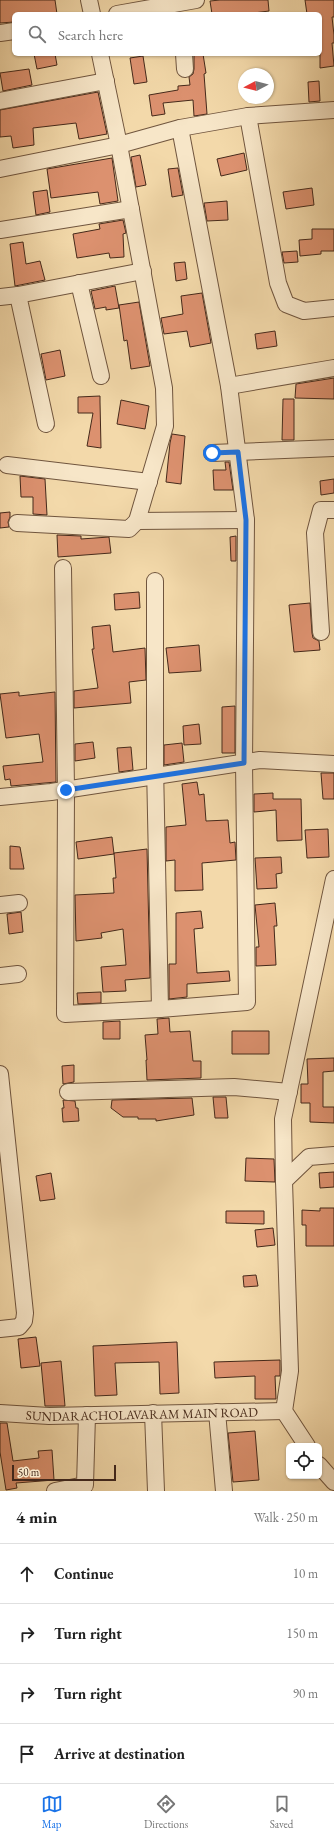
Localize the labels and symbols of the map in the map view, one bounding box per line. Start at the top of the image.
north arrow [238,68,274,104]
route start [203,444,221,462]
route end [57,781,75,799]
street label: SUNDARACHOLAVARAM MAIN ROAD [25,1404,258,1425]
scale bar [12,1463,116,1482]

